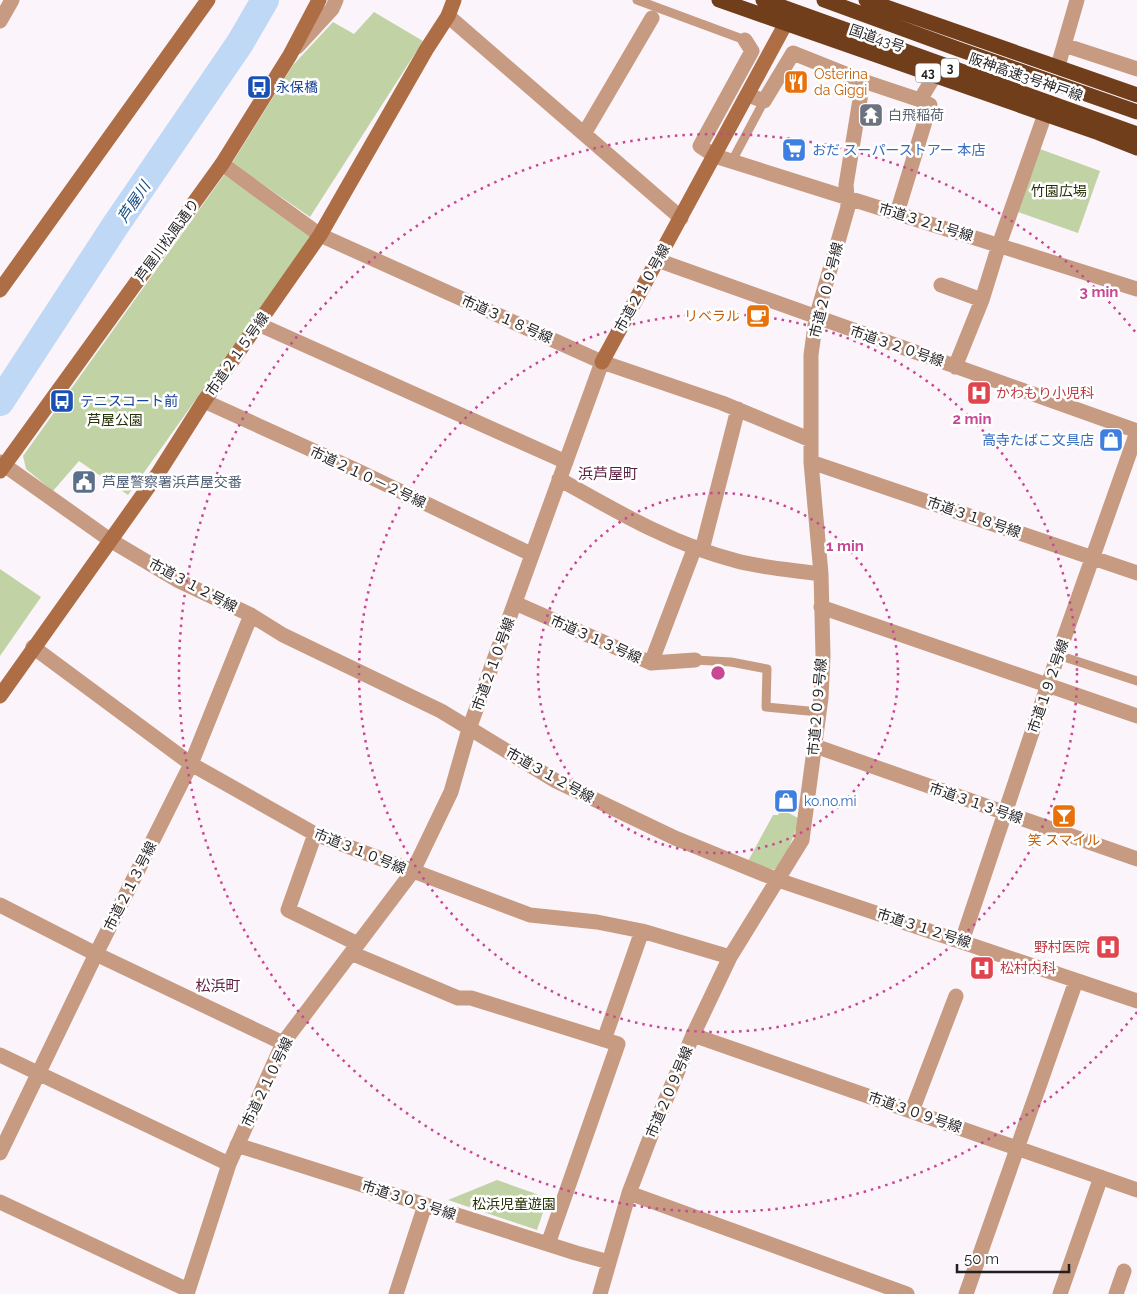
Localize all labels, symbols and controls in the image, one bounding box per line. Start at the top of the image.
street label: 国道43号 [847,21,907,55]
street label: 阪神高速3号神戸線 [967,50,1085,104]
road number: 3 [941,58,959,78]
road number: 43 [916,64,940,82]
place label: Osterina da Giggi [814,66,868,98]
restaurant icon: Osterina da Giggi [783,69,809,95]
bus stop icon: 永保橋 [246,74,272,100]
place label: 永保橋 [276,79,318,95]
temple icon: 白飛稲荷 [858,102,884,128]
place label: 白飛稲荷 [888,107,944,123]
supermarket icon: おだ スーパーストアー 本店 [781,137,807,163]
place label: おだ スーパーストアー 本店 [812,142,985,158]
water label: 芦屋川 [114,177,155,226]
park label: 竹園広場 [1031,183,1087,199]
street label: 芦屋川松風通り [132,196,202,284]
street label: 市道３２１号線 [877,200,975,244]
street label: 市道２１０号線 [611,241,673,335]
street label: 市道２０９号線 [806,241,846,339]
text: 3 min [1080,283,1118,301]
street label: 市道３１８号線 [459,292,555,346]
cafe icon: リベラル [745,303,771,329]
place label: リベラル [684,308,740,324]
street label: 市道２１５号線 [202,309,272,399]
street label: 市道３２０号線 [848,322,946,370]
hospital icon: かわもり小児科 [966,380,992,406]
place label: かわもり小児科 [996,385,1094,401]
bus stop icon: テニスコート前 [49,388,75,414]
place label: テニスコート前 [80,393,178,409]
text: 2 min [953,410,991,428]
park label: 芦屋公園 [87,412,143,428]
shop icon: 高寺たばこ文具店 [1098,427,1124,453]
place label: 高寺たばこ文具店 [982,432,1094,448]
street label: 市道２１０－２号線 [308,443,428,511]
district label: 浜芦屋町 [578,465,638,483]
public building icon: 芦屋警察署浜芦屋交番 [71,469,97,495]
place label: 芦屋警察署浜芦屋交番 [102,474,242,490]
street label: 市道３１８号線 [925,493,1023,541]
text: 1 min [826,537,864,555]
street label: 市道３１２号線 [146,555,240,615]
street label: 市道３１３号線 [548,612,644,666]
street label: 市道２１０号線 [469,615,517,713]
street label: 市道１９２号線 [1024,637,1072,735]
street label: 市道２０９号線 [805,657,829,757]
centre of rings [709,664,727,682]
street label: 市道３１２号線 [503,744,597,806]
street label: 市道３１３号線 [927,779,1025,827]
shop icon: ko.no.mi [773,788,799,814]
place label: ko.no.mi [804,793,857,809]
bar icon: 笑 スマイル [1051,803,1077,829]
street label: 市道３１０号線 [312,825,408,877]
place label: 笑 スマイル [1027,832,1101,848]
street label: 市道２１３号線 [101,839,159,933]
street label: 市道３１２号線 [875,905,973,951]
hospital icon: 野村医院 [1095,934,1121,960]
place label: 野村医院 [1034,939,1090,955]
hospital icon: 松村内科 [969,955,995,981]
place label: 松村内科 [1000,960,1056,976]
district label: 松浜町 [195,977,241,995]
street label: 市道２１０号線 [238,1034,296,1130]
street label: 市道２０９号線 [642,1044,696,1140]
street label: 市道３０９号線 [866,1088,964,1136]
street label: 市道３０３号線 [360,1177,458,1223]
park label: 松浜児童遊園 [472,1196,556,1212]
scale bar [957,1242,1070,1274]
text: 50 m [964,1250,999,1268]

